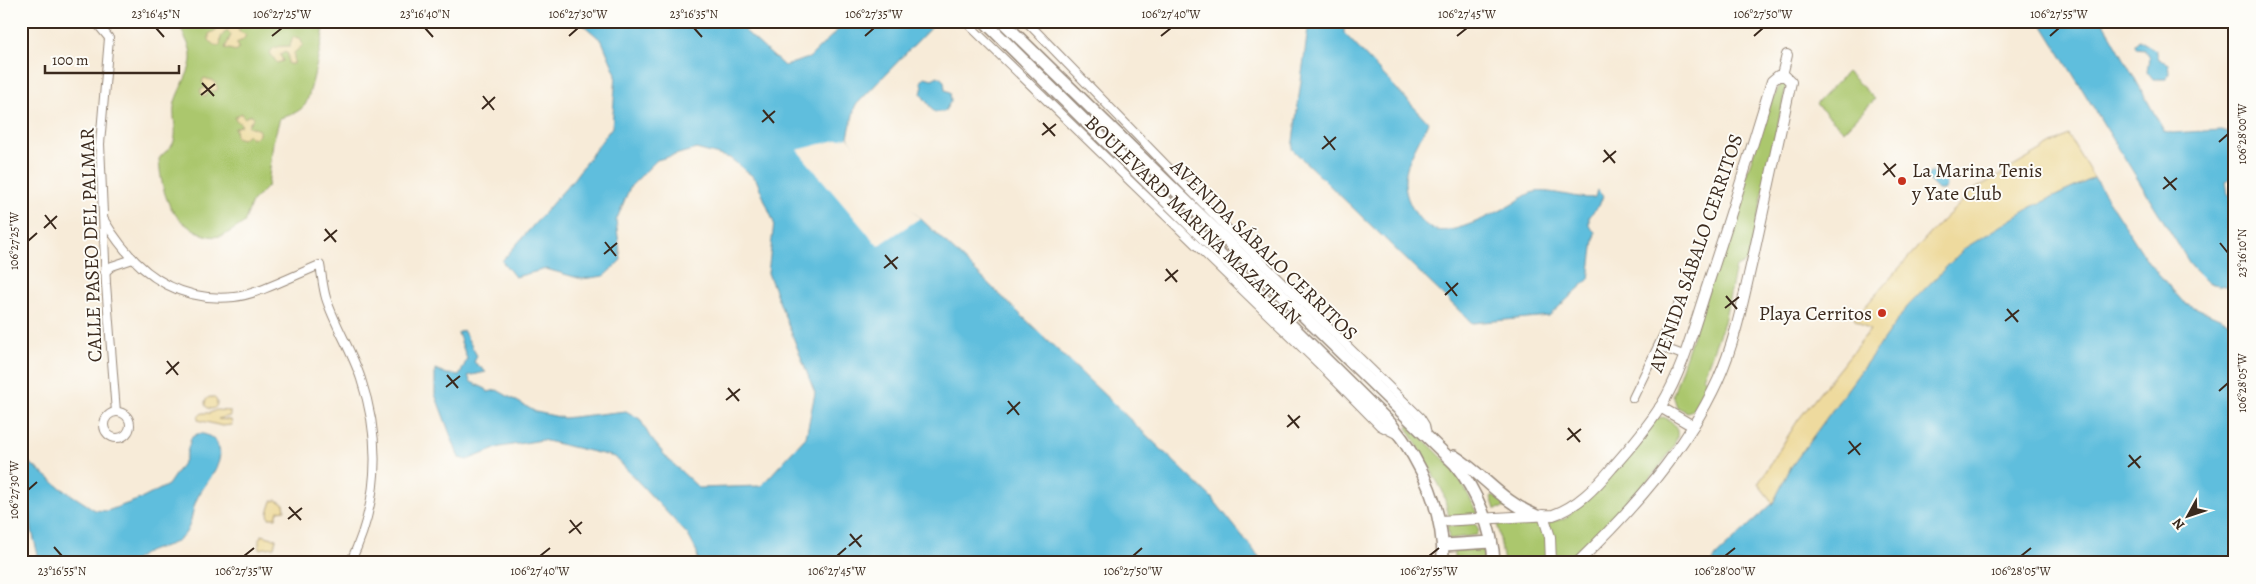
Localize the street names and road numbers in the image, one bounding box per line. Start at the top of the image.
street label: BOULEVARD MARINA MAZATLÁN [1079,109,1307,331]
street label: CALLE PASEO DEL PALMAR [73,127,109,363]
street label: AVENIDA SÁBALO CERRITOS [1642,130,1750,377]
street label: AVENIDA SÁBALO CERRITOS [1164,153,1363,347]

